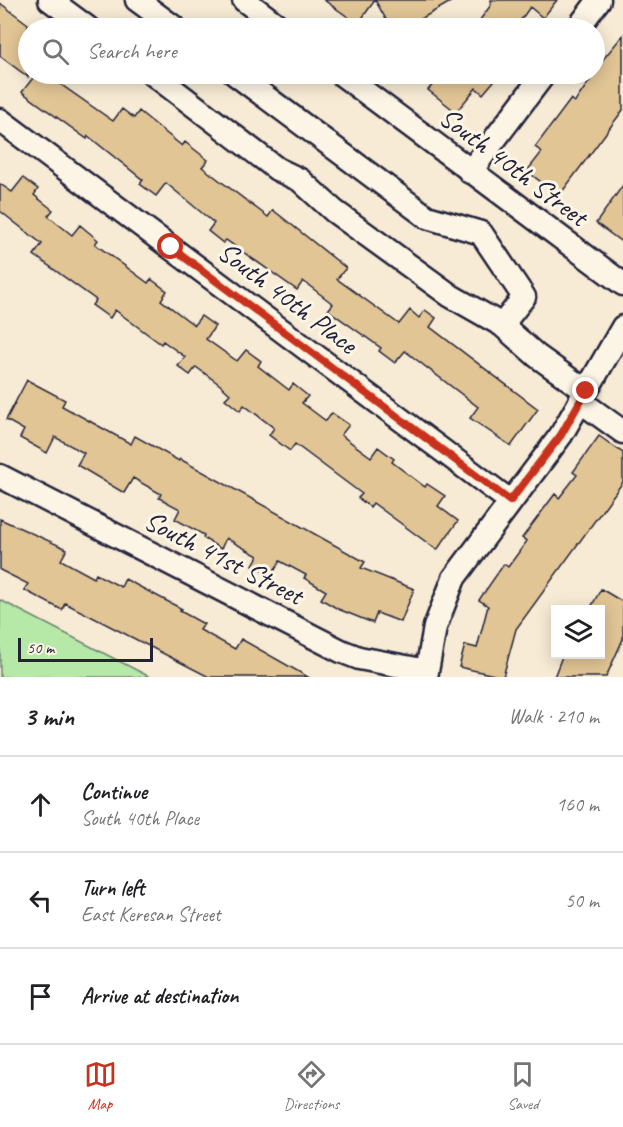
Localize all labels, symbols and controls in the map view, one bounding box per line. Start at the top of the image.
search box [18,18,605,84]
icon: search [39,35,72,68]
text: Search here [87,37,177,65]
street label: South 40th Street [433,99,597,235]
route start [157,233,183,259]
street label: South 40th Place [211,234,366,362]
route end [572,377,598,403]
street label: South 41st Street [139,502,311,614]
map controls [551,605,605,659]
button: layers [551,605,605,659]
scale bar [18,635,153,662]
text: 50 m [27,638,54,658]
text: 3 min [24,700,74,733]
text: Walk · 210 m [509,704,599,729]
text: Continue [81,778,147,806]
icon: ahead [24,788,57,821]
text: 160 m [556,792,599,817]
text: South 40th Place [81,806,199,831]
text: Turn left [81,874,145,902]
icon: left [24,884,57,917]
text: 50 m [565,888,599,913]
text: East Keresan Street [81,902,221,927]
icon: arrive [24,980,57,1013]
text: Arrive at destination [81,982,238,1010]
tab: Map [84,1058,117,1114]
tab: Directions [284,1058,339,1114]
tab: Saved [506,1058,539,1114]

